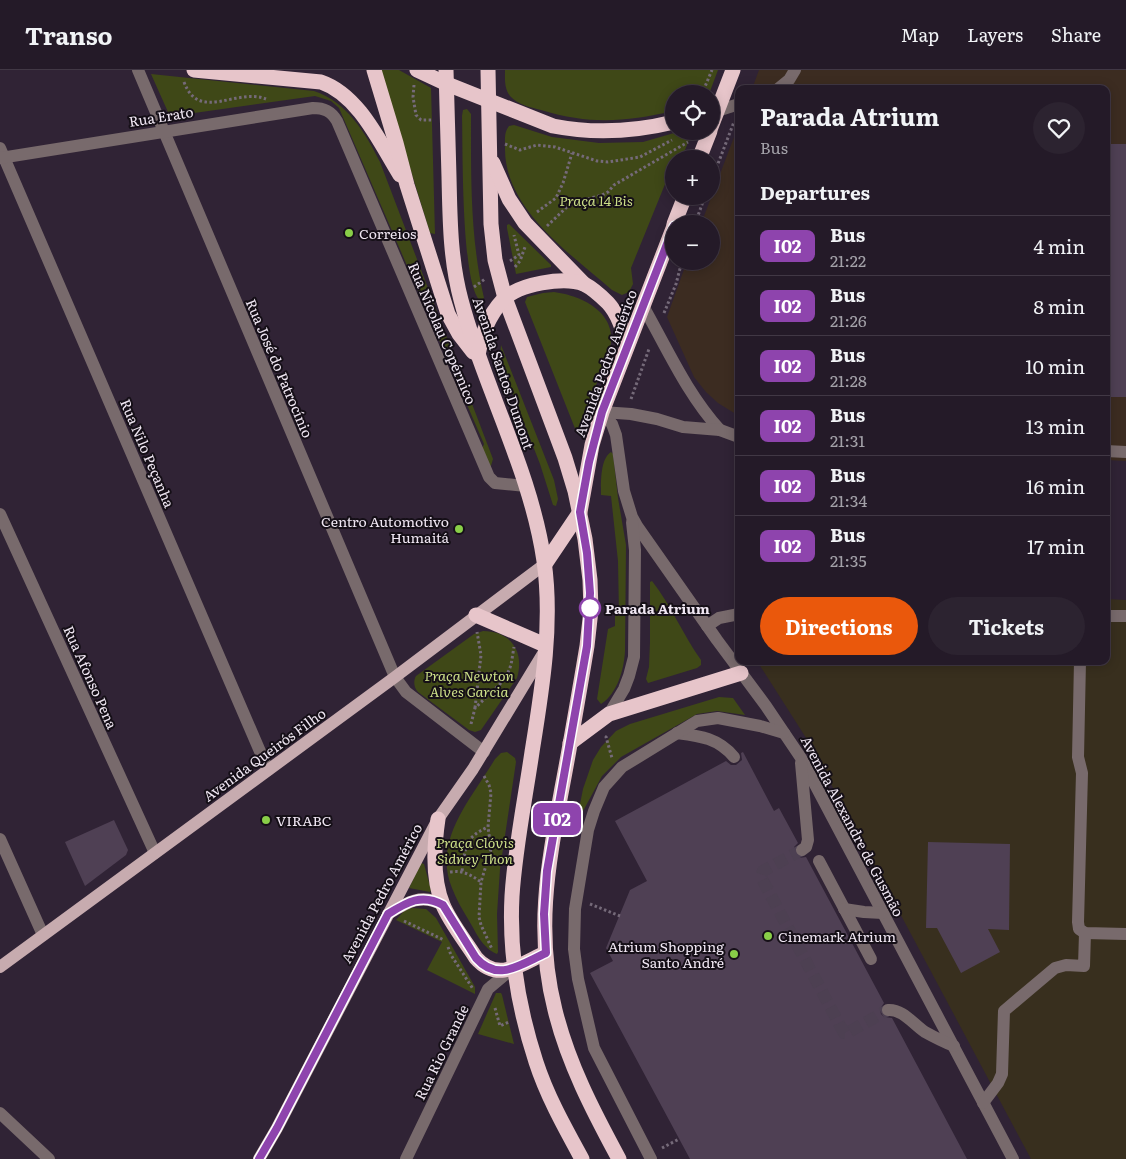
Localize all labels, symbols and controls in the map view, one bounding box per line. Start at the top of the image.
text: Transo [25,17,113,52]
text: Map [901,21,939,48]
text: Layers [967,21,1023,48]
text: Share [1051,21,1101,48]
map controls [665,85,720,270]
button: locate [665,85,720,140]
text: Parada Atrium [760,98,939,133]
street label: Rua Erato [127,101,195,131]
button: heart [1033,102,1085,154]
text: Bus [760,135,788,159]
button: + [665,150,720,205]
text: Departures [760,178,870,206]
park label: Praça 14 Bis [559,190,633,210]
button: − [665,215,720,270]
text: Bus [830,220,865,248]
place label: Correios [359,223,416,243]
marker: Correios [343,227,355,239]
text: I02 [774,232,802,259]
text: 4 min [1033,232,1085,260]
text: 21:22 [830,248,866,272]
street label: Rua Nicolau Copérnico [404,259,482,407]
text: Bus [830,280,865,308]
street label: Avenida Pedro Américo [569,286,641,440]
text: I02 [774,292,802,319]
text: 8 min [1033,292,1085,320]
street label: Avenida Santos Dumont [469,294,540,452]
street label: Rua José do Patrocínio [242,295,318,441]
text: 21:26 [830,308,867,332]
text: Bus [830,340,865,368]
text: I02 [774,352,802,379]
text: 10 min [1025,352,1085,380]
text: 21:28 [830,368,867,392]
street label: Rua Nilo Peçanha [116,396,180,511]
text: Bus [830,400,865,428]
text: I02 [774,412,802,439]
text: 13 min [1026,412,1085,440]
text: 21:31 [830,428,865,452]
text: Bus [830,460,865,488]
text: I02 [774,472,802,499]
text: 16 min [1026,472,1085,500]
text: 21:34 [830,488,867,512]
place label: Centro Automotivo Humaitá [321,511,449,547]
text: Bus [830,520,865,548]
marker: Centro Automotivo Humaitá [453,523,465,535]
text: I02 [774,532,802,559]
text: 17 min [1027,532,1085,560]
text: 21:35 [830,548,867,572]
marker: Parada Atrium [579,597,601,619]
button: Directions [760,597,918,655]
button: Tickets [928,597,1085,655]
place label: Parada Atrium [605,598,710,618]
street label: Rua Afonso Pena [59,622,123,732]
park label: Praça Newton Alves Garcia [424,665,515,701]
street label: Avenida Queirós Filho [199,703,329,805]
street label: Avenida Alexandre de Gusmão [797,732,909,920]
line badge: I02 [528,803,586,835]
text: I02 [543,805,571,832]
place label: VIRABC [276,810,332,830]
marker: VIRABC [260,814,272,826]
street label: Avenida Pedro Américo [336,820,426,966]
park label: Praça Clóvis Sidney Thon [436,832,514,868]
place label: Cinemark Atrium [778,926,897,946]
marker: Cinemark Atrium [762,930,774,942]
place label: Atrium Shopping Santo André [608,936,724,972]
marker: Atrium Shopping Santo André [728,948,740,960]
street label: Rua Rio Grande [409,1001,473,1103]

